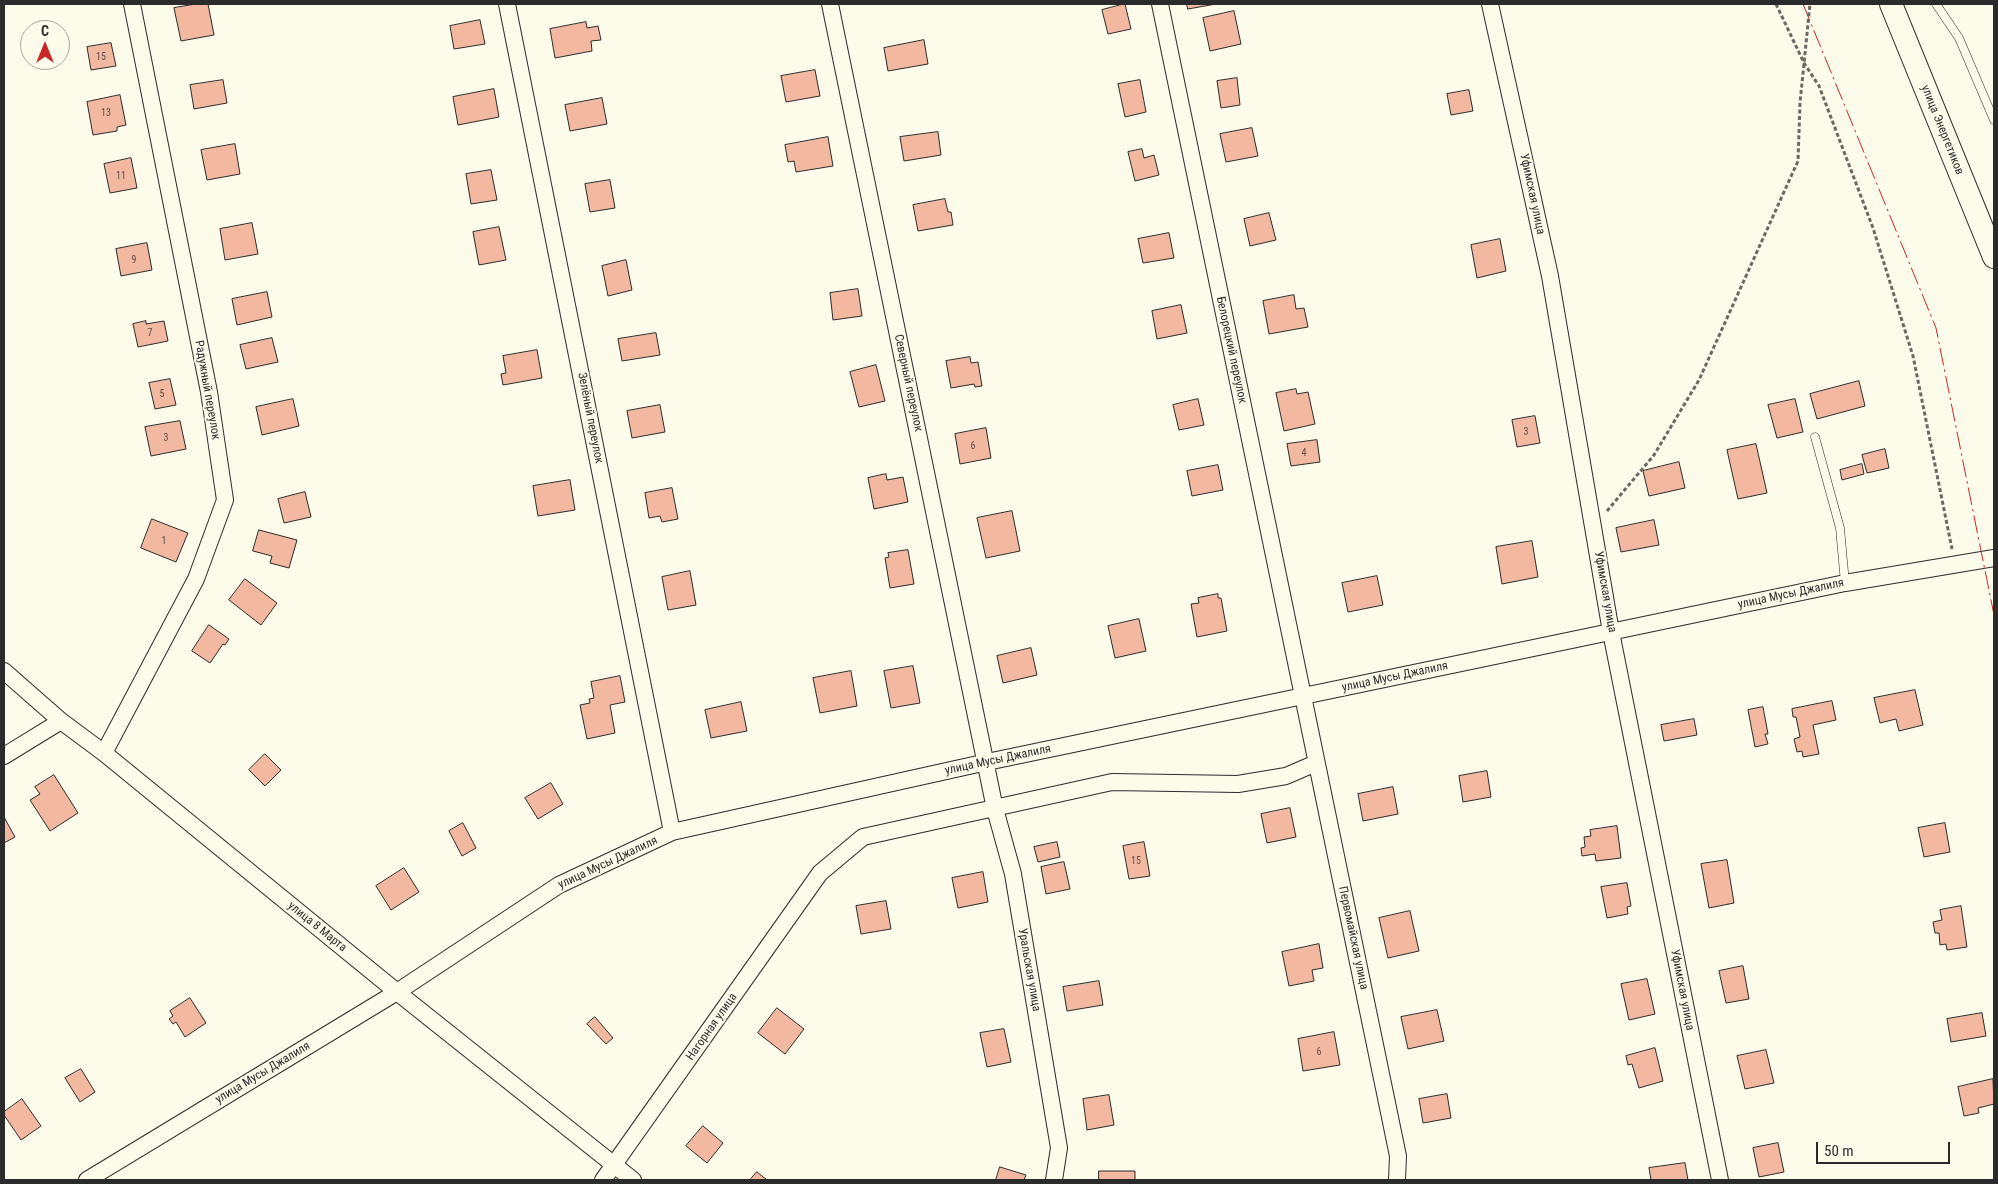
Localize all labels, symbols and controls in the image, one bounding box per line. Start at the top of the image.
north arrow [20,20,70,70]
text: С [41,23,49,39]
house number: 15 [96,51,106,63]
street label: улица Энергетиков [1917,83,1967,177]
house number: 13 [101,107,111,119]
street label: Уфимская улица [1516,152,1548,236]
house number: 11 [116,170,126,182]
house number: 9 [132,254,136,266]
street label: Белорецкий переулок [1213,295,1249,405]
house number: 7 [148,327,152,339]
street label: Северный переулок [891,333,925,433]
street label: Радужный переулок [191,339,223,441]
street label: Зелёный переулок [574,371,606,465]
house number: 5 [160,388,164,400]
house number: 3 [1524,426,1528,438]
house number: 3 [164,432,168,444]
house number: 6 [971,440,975,452]
house number: 4 [1302,447,1306,459]
house number: 1 [162,535,166,547]
street label: Уфимская улица [1591,550,1619,634]
street label: улица Мусы Джалиля [1737,576,1845,612]
street label: улица Мусы Джалиля [1341,659,1449,695]
street label: улица Мусы Джалиля [944,742,1052,778]
street label: улица Мусы Джалиля [556,834,660,892]
house number: 15 [1131,855,1141,867]
street label: Первомайская улица [1335,885,1371,991]
street label: улица 8 Марта [285,899,349,955]
street label: Уральская улица [1015,927,1043,1013]
street label: Уфимская улица [1667,948,1697,1032]
street label: Нагорная улица [683,991,741,1063]
street label: улица Мусы Джалиля [213,1039,313,1107]
house number: 6 [1317,1046,1321,1058]
scale bar [1818,1132,1952,1164]
text: 50 m [1824,1142,1854,1160]

